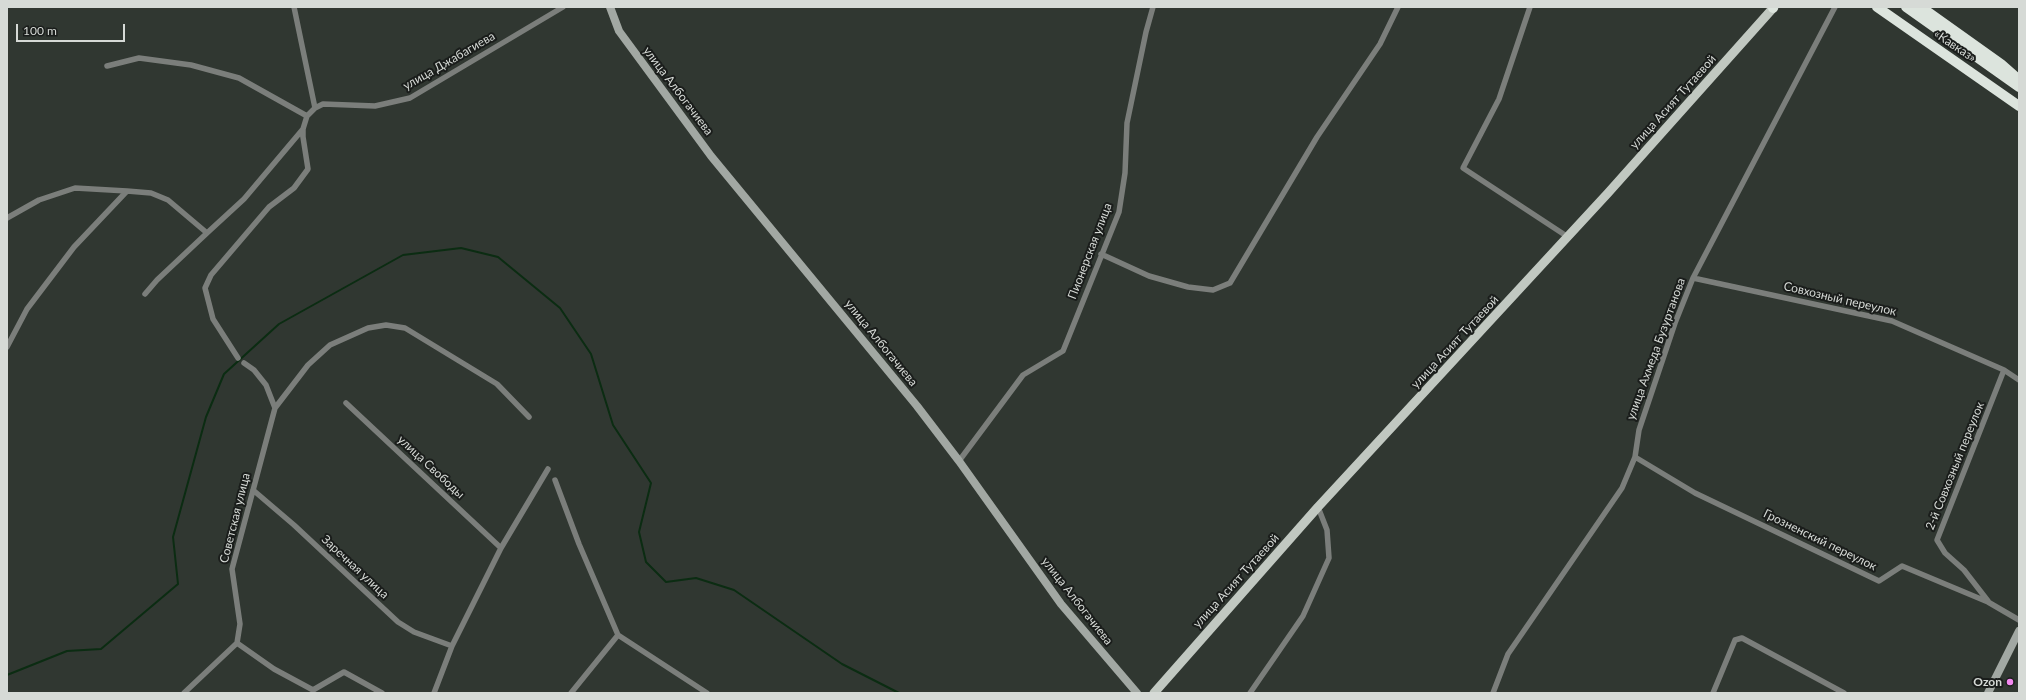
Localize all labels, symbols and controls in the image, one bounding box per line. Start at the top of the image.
scale bar [18,16,127,42]
text: 100 m [23,23,57,38]
street label: «Кавказ» [1931,27,1979,65]
street label: улица Джабагиева [400,29,498,93]
street label: улица Албогачиева [640,44,716,138]
street label: улица Асият Тутаевой [1627,52,1719,152]
street label: Пионерская улица [1065,201,1115,301]
street label: улица Ахмеда Бузуртанова [1624,276,1688,422]
street label: Совхозный переулок [1782,279,1898,319]
street label: улица Асият Тутаевой [1408,293,1502,391]
street label: улица Албогачиева [842,297,920,389]
street label: 2-й Совхозный переулок [1923,400,1987,532]
street label: улица Свободы [395,432,467,502]
street label: Советская улица [217,471,253,565]
street label: Грозненский переулок [1761,506,1879,574]
street label: улица Асият Тутаевой [1190,531,1282,631]
street label: Заречная улица [318,532,392,602]
street label: улица Албогачиева [1038,554,1116,648]
place label: Ozon [1973,675,2002,689]
marker: Ozon [2005,677,2015,687]

